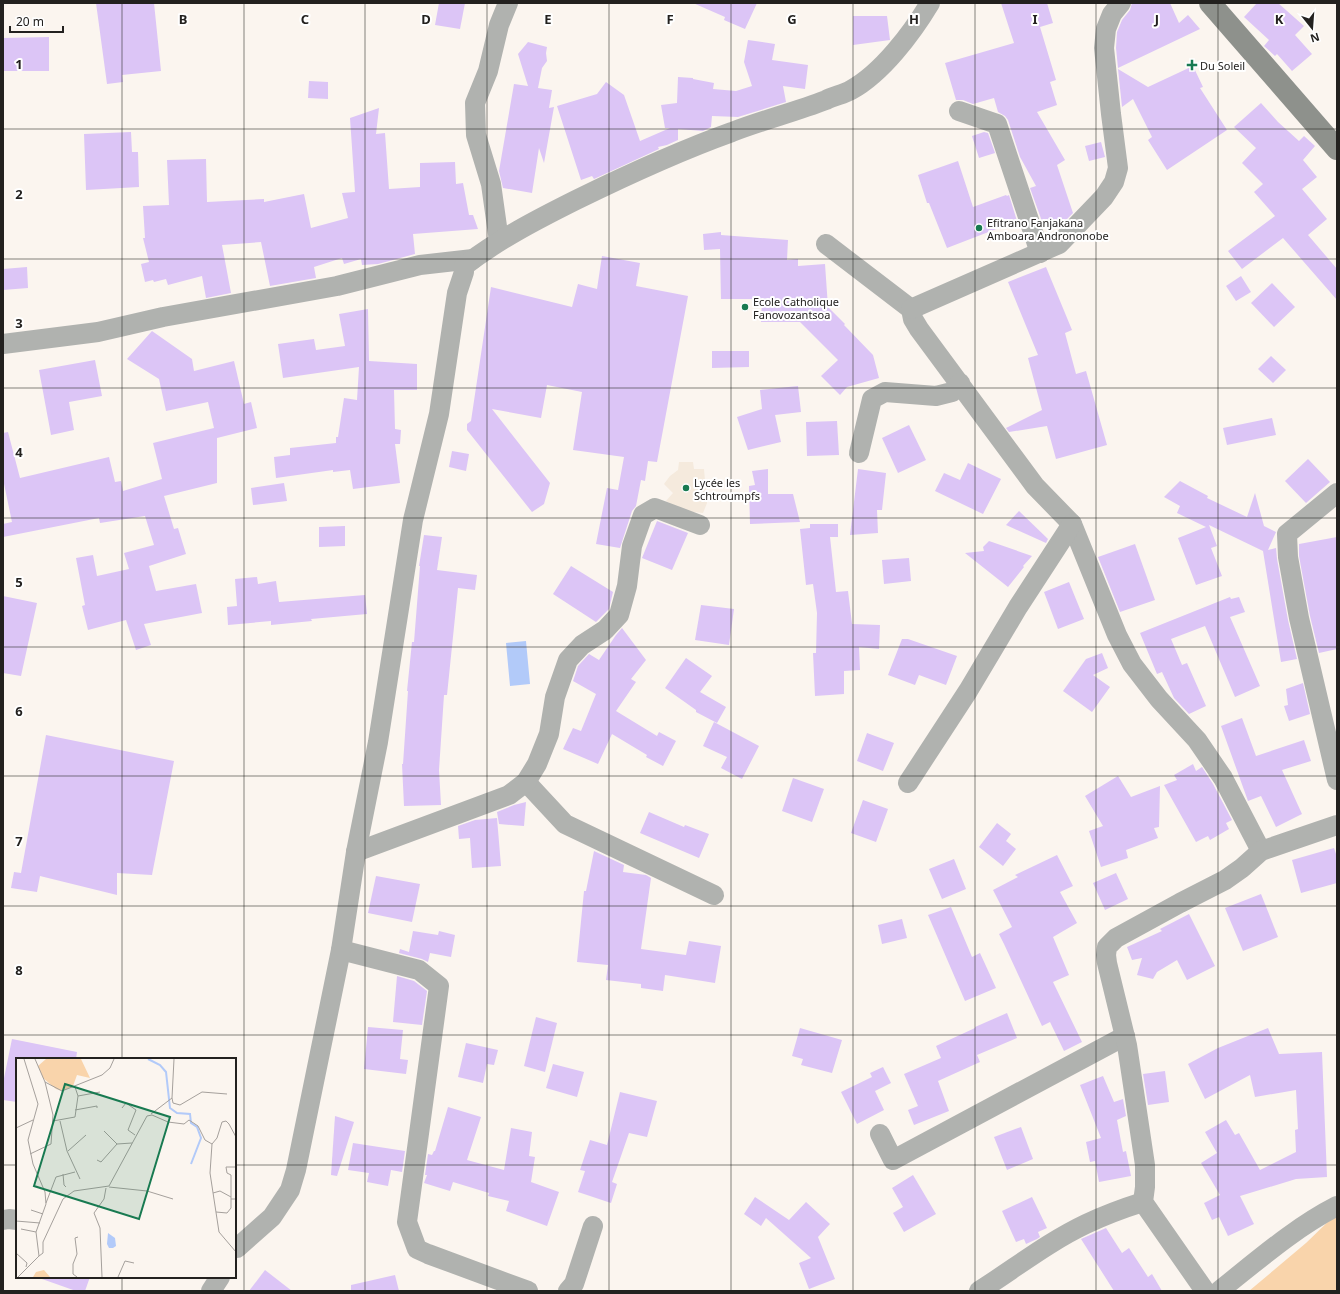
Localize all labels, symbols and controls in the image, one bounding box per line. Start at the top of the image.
scale bar [10,8,63,34]
north arrow [1292,8,1332,48]
text: B [179,10,187,28]
text: C [301,10,309,28]
text: D [421,10,431,28]
text: E [544,10,552,28]
text: F [666,10,674,28]
text: G [787,10,797,28]
text: H [909,10,919,28]
text: I [1032,10,1038,28]
text: J [1154,10,1159,28]
text: K [1275,10,1284,28]
text: 20 m [16,13,44,30]
text: N [1309,30,1322,47]
text: 1 [15,55,23,73]
place label: Du Soleil [1200,58,1245,73]
marker: Du Soleil [1187,60,1197,70]
text: 2 [15,185,23,203]
place label: Efitrano Fanjakana Amboara Andrononobe [987,215,1109,243]
marker: Efitrano Fanjakana Amboara Andrononobe [974,223,984,233]
place label: Ecole Catholique Fanovozantsoa [753,294,839,322]
marker: Ecole Catholique Fanovozantsoa [740,302,750,312]
text: 3 [15,314,23,332]
text: 4 [15,443,23,461]
place label: Lycée les Schtroumpfs [694,475,760,503]
marker: Lycée les Schtroumpfs [681,483,691,493]
text: 5 [15,573,23,591]
text: 6 [15,702,23,720]
text: 7 [15,832,23,850]
text: 8 [15,961,23,979]
inset map [16,1058,236,1278]

